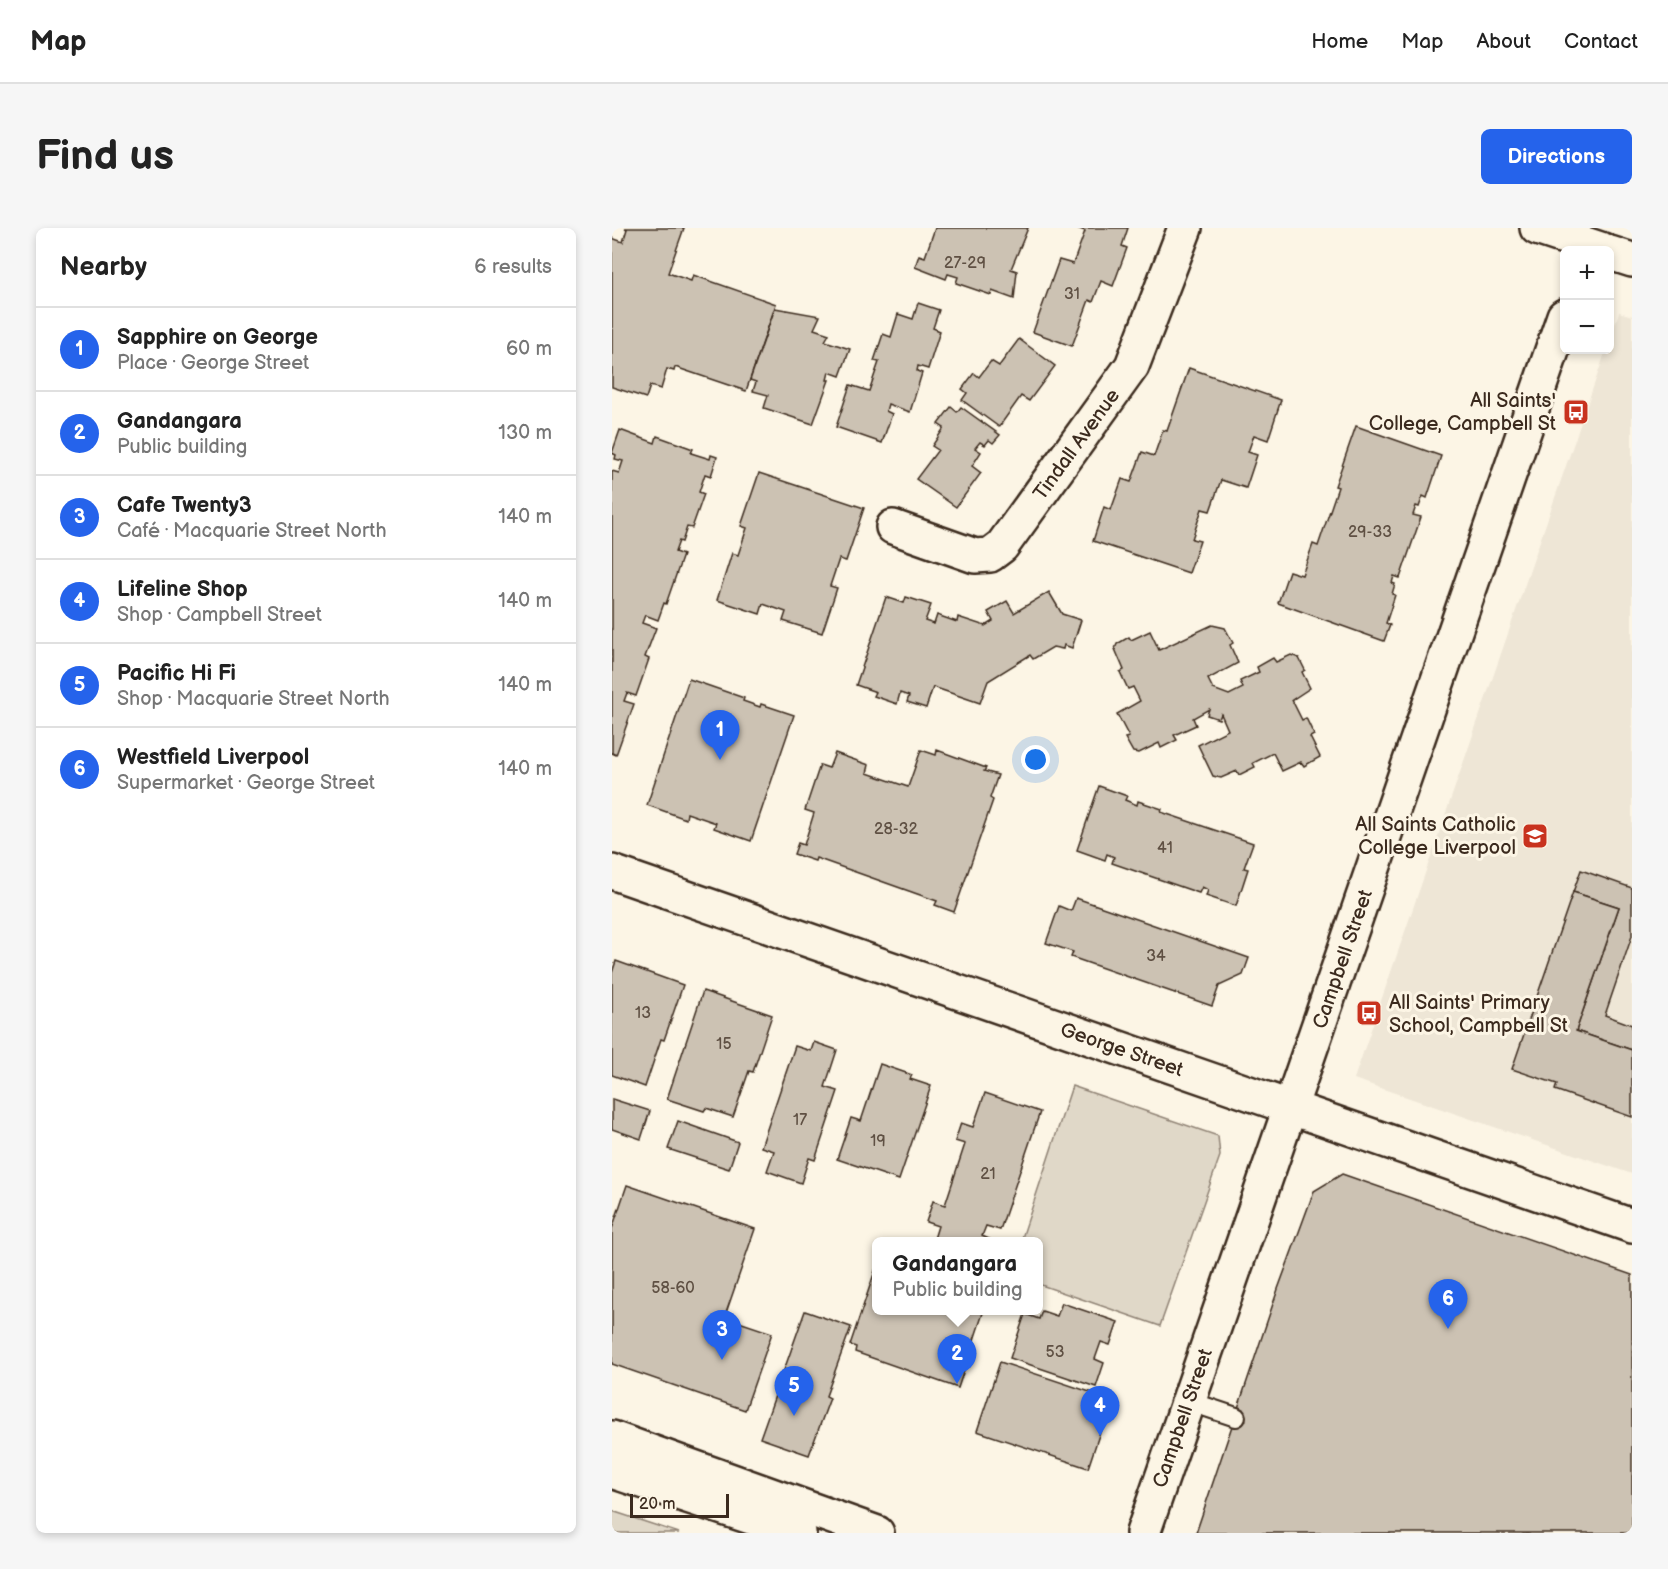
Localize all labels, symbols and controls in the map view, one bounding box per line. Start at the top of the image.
text: Map [30,25,86,58]
text: Home [1311,29,1368,54]
text: Map [1401,29,1443,54]
text: About [1476,29,1531,54]
text: Contact [1564,29,1638,54]
button: Directions [1481,129,1632,184]
text: Find us [36,131,174,182]
map controls [1560,246,1614,354]
button: + [1560,246,1614,300]
text: Nearby [60,252,147,283]
house number: 27-29 [944,254,986,273]
text: 6 results [474,255,552,279]
house number: 31 [1064,285,1080,304]
button: − [1560,300,1614,354]
text: Sapphire on George [117,324,318,351]
text: 1 [75,337,84,361]
text: 60 m [506,337,552,361]
text: Place · George Street [117,351,309,375]
street label: Tindall Avenue [1028,384,1125,505]
place label: All Saints' College, Campbell St [1369,389,1556,436]
bus stop icon: All Saints' College, Campbell St [1561,397,1591,427]
text: Gandangara [117,408,242,435]
text: 2 [74,421,85,445]
text: 130 m [498,421,552,445]
text: Public building [117,435,247,459]
text: Cafe Twenty3 [117,492,252,519]
text: 3 [74,505,85,529]
text: 140 m [498,505,552,529]
text: Café · Macquarie Street North [117,519,387,543]
house number: 29-33 [1348,523,1392,542]
text: Lifeline Shop [117,576,248,603]
text: 4 [74,589,85,613]
text: 140 m [498,589,552,613]
text: Shop · Campbell Street [117,603,322,627]
text: Pacific Hi Fi [117,660,236,687]
text: 5 [74,673,85,697]
text: 140 m [498,673,552,697]
text: Shop · Macquarie Street North [117,687,390,711]
pin: 1 [700,710,740,760]
text: Westfield Liverpool [117,744,309,771]
your location [1021,745,1050,774]
text: 6 [73,757,86,781]
text: 140 m [498,757,552,781]
text: Supermarket · George Street [117,771,375,795]
place label: All Saints Catholic College Liverpool [1355,813,1516,860]
house number: 28-32 [874,820,919,839]
school or university icon: All Saints Catholic College Liverpool [1520,821,1550,851]
house number: 41 [1157,839,1173,858]
street label: Campbell Street [1308,887,1378,1032]
house number: 34 [1146,947,1166,966]
place label: All Saints' Primary School, Campbell St [1389,991,1568,1038]
bus stop icon: All Saints' Primary School, Campbell St [1354,998,1384,1028]
house number: 13 [635,1004,651,1023]
street label: George Street [1057,1018,1186,1082]
house number: 15 [716,1035,732,1054]
house number: 17 [793,1111,807,1130]
house number: 19 [870,1132,886,1151]
house number: 21 [980,1165,996,1184]
popup [872,1237,1043,1315]
text: Gandangara [892,1251,1017,1278]
text: Public building [892,1278,1023,1302]
house number: 58-60 [651,1279,695,1298]
pin: 6 [1428,1280,1468,1329]
pin: 3 [702,1310,742,1360]
pin: 2 [938,1334,976,1384]
house number: 53 [1045,1343,1065,1362]
street label: Campbell Street [1148,1346,1218,1491]
pin: 5 [774,1366,813,1416]
pin: 4 [1080,1386,1120,1436]
scale bar [630,1491,729,1518]
text: 20 m [639,1495,675,1514]

